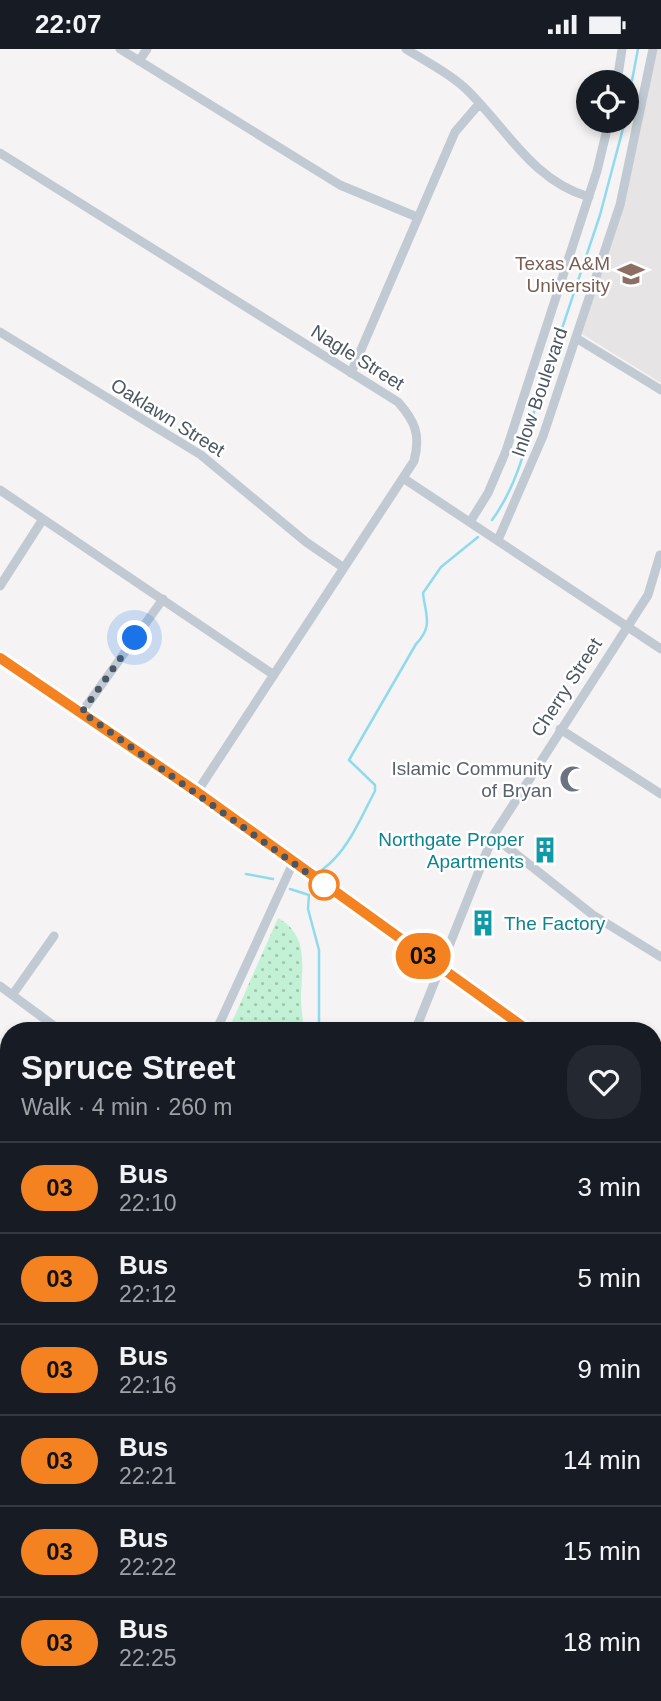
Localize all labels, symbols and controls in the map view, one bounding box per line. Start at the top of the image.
text: 22:07 [35,9,102,39]
map controls [576,70,639,133]
button: locate [576,70,639,133]
place label: Texas A&M University [515,253,610,296]
school or university icon: Texas A&M University [616,259,646,289]
street label: Nagle Street [307,321,409,395]
street label: Inlow Boulevard [508,325,571,459]
street label: Oaklawn Street [107,374,229,461]
your location [117,620,152,655]
street label: Cherry Street [527,634,606,740]
place label: Islamic Community of Bryan [392,758,552,801]
mosque icon: Islamic Community of Bryan [558,764,588,794]
place label: Northgate Proper Apartments [378,829,525,872]
building icon: Northgate Proper Apartments [530,835,560,865]
unlabelled marker [309,870,339,900]
building icon: The Factory [468,908,498,938]
place label: The Factory [504,913,606,934]
line badge: 03 [392,933,454,979]
text: 03 [410,942,436,969]
button: heart [567,1045,641,1119]
text: Spruce Street [21,1049,236,1086]
text: Walk · 4 min · 260 m [21,1094,232,1120]
text: Bus [119,1159,168,1189]
text: 3 min [577,1172,641,1202]
text: 03 [46,1174,73,1201]
text: 22:10 [119,1190,177,1216]
text: Bus [119,1250,168,1280]
text: 5 min [577,1263,641,1293]
text: 03 [46,1265,73,1292]
text: 22:12 [119,1281,177,1307]
text: Bus [119,1341,168,1371]
text: 9 min [577,1354,641,1384]
text: 03 [46,1356,73,1383]
text: 22:16 [119,1372,177,1398]
text: Bus [119,1432,168,1462]
text: 14 min [563,1445,641,1475]
text: 03 [46,1447,73,1474]
text: 22:21 [119,1463,177,1489]
text: Bus [119,1523,168,1553]
text: 15 min [563,1536,641,1566]
text: 03 [46,1538,73,1565]
text: 22:22 [119,1554,177,1580]
text: Bus [119,1614,168,1644]
text: 18 min [563,1627,641,1657]
text: 03 [46,1629,73,1656]
text: 22:25 [119,1645,177,1671]

